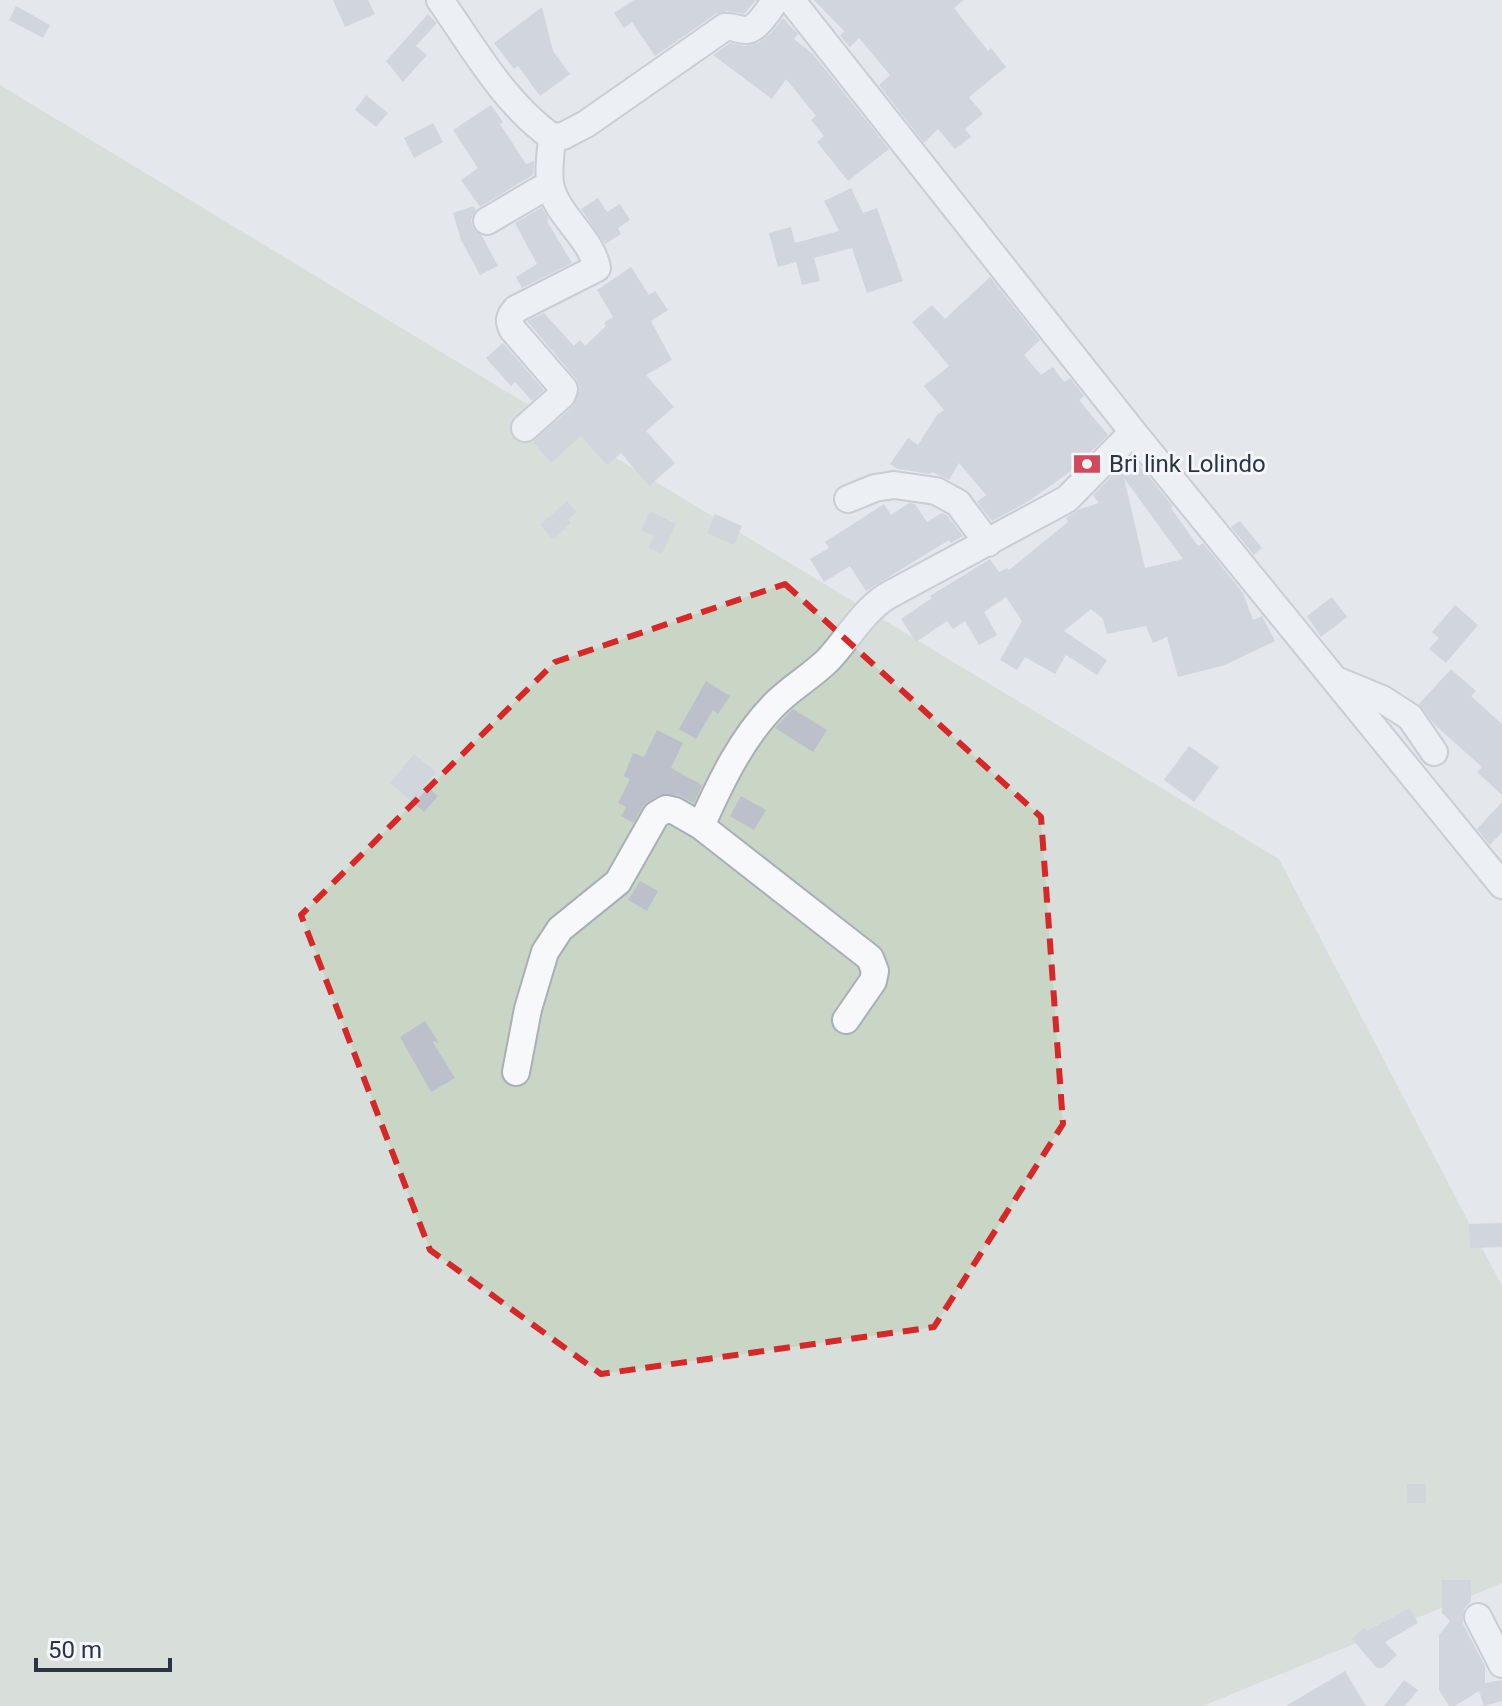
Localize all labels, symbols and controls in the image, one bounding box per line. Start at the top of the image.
bank icon: Bri link Lolindo [1072,449,1102,479]
place label: Bri link Lolindo [1109,450,1266,478]
scale bar [36,1622,170,1672]
text: 50 m [48,1636,102,1664]

